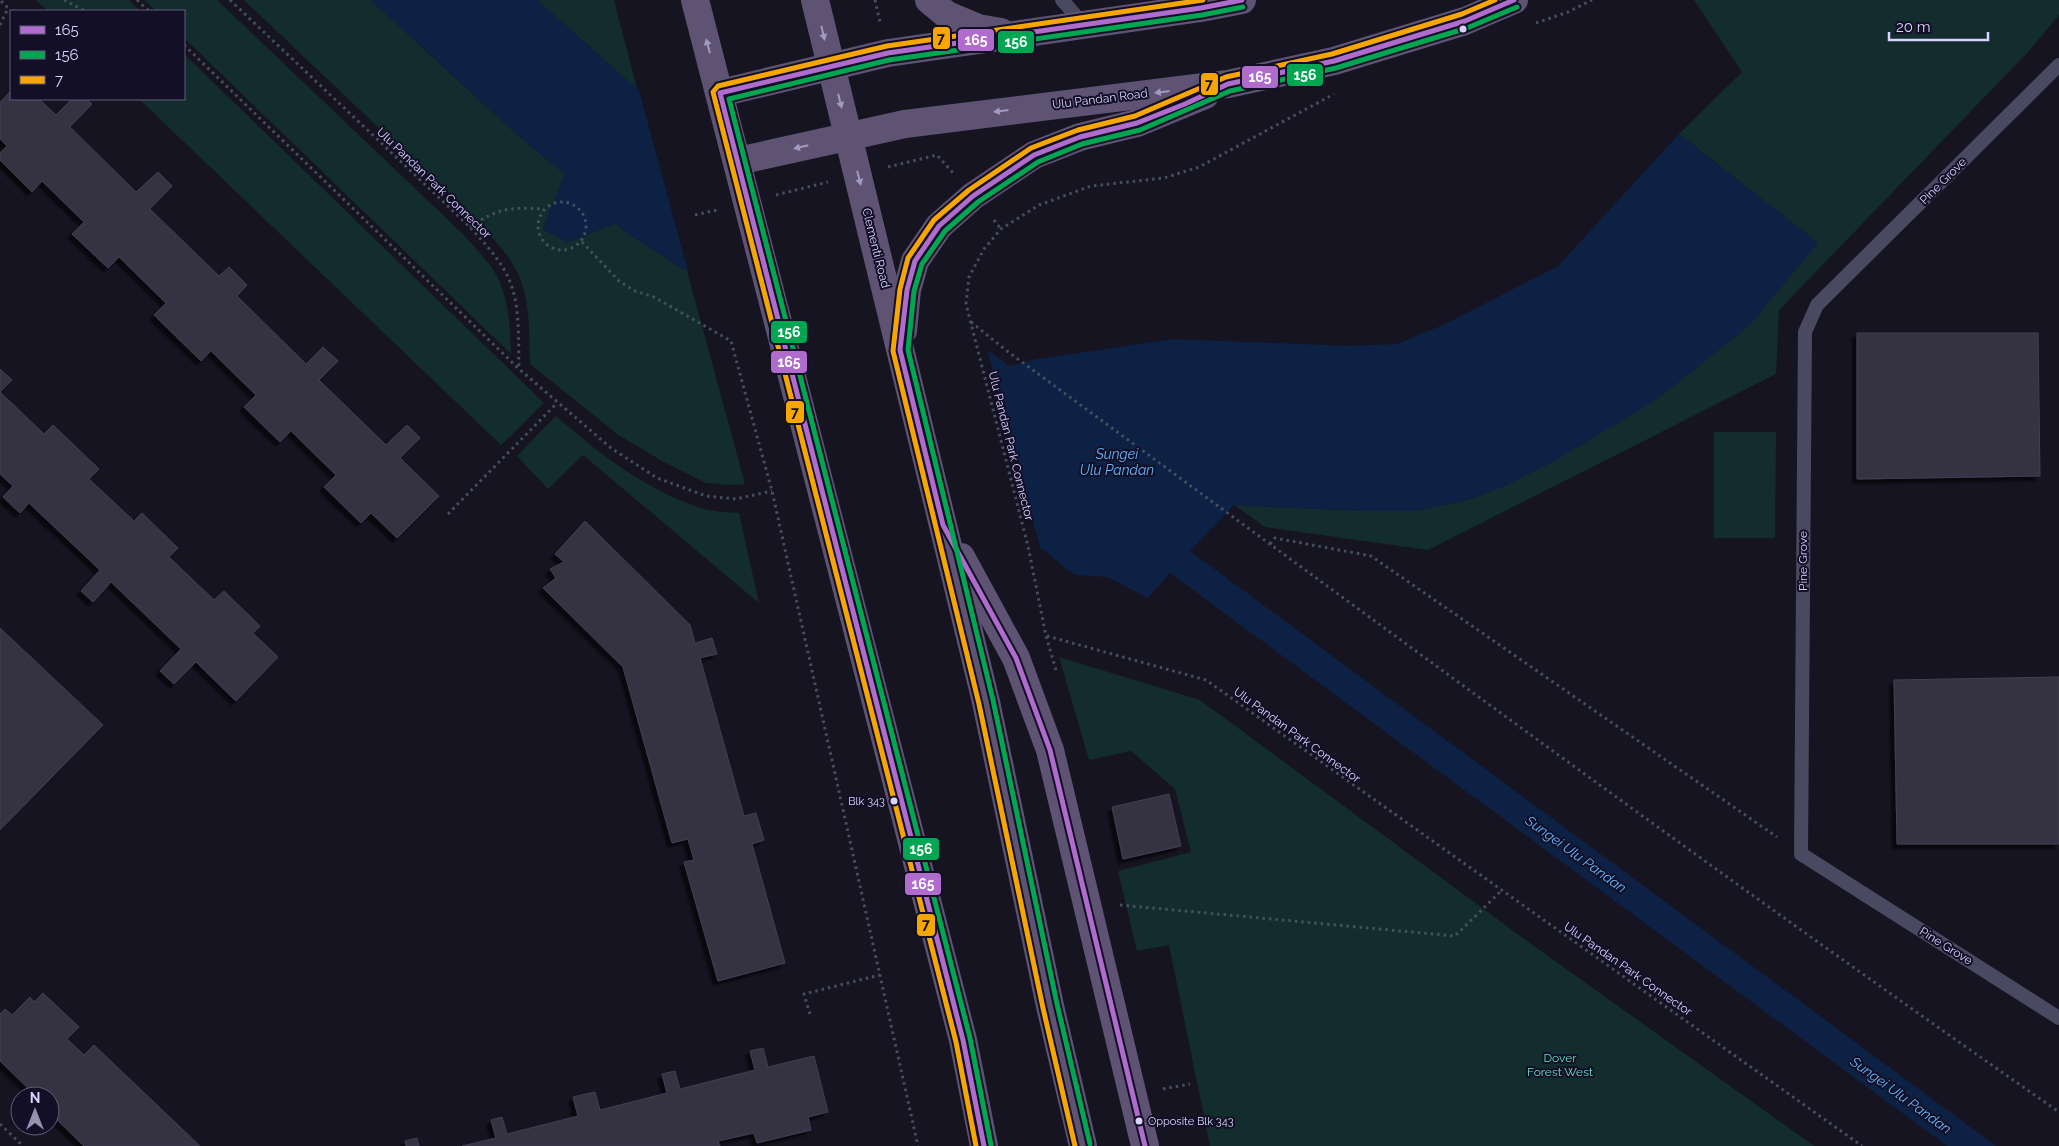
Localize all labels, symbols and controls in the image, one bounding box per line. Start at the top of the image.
legend [10,10,185,100]
scale bar [1889,10,1988,42]
text: 20 m [1896,18,1931,36]
text: 165 [55,21,79,39]
unlabelled marker [1458,24,1468,34]
one-way arrow [819,26,827,41]
line badge: 7 [932,26,951,50]
line badge: 165 [957,28,995,52]
text: 7 [937,30,945,46]
line badge: 156 [997,30,1035,54]
text: 165 [964,32,988,48]
text: 156 [1004,34,1028,50]
one-way arrow [704,39,712,54]
text: 156 [55,46,79,64]
line badge: 156 [1286,63,1324,87]
line badge: 165 [1241,65,1279,89]
text: 156 [1293,67,1317,83]
text: 165 [1248,69,1272,85]
text: 7 [55,71,63,89]
line badge: 7 [1200,72,1219,96]
text: 7 [1205,76,1213,92]
street label: Ulu Pandan Road [1051,86,1149,112]
one-way arrow [1154,88,1170,96]
one-way arrow [836,94,844,109]
one-way arrow [993,107,1009,115]
street label: Ulu Pandan Park Connector [374,125,495,242]
one-way arrow [794,143,809,151]
street label: Pine Grove [1917,155,1969,207]
one-way arrow [855,171,863,186]
street label: Clementi Road [859,207,893,289]
line badge: 156 [770,320,808,344]
text: 156 [777,324,801,340]
line badge: 165 [770,350,808,374]
text: 165 [777,354,801,370]
street label: Ulu Pandan Park Connector [986,370,1037,523]
line badge: 7 [785,400,805,424]
text: 7 [791,404,799,420]
water label: Sungei Ulu Pandan [1080,446,1154,478]
street label: Pine Grove [1796,531,1810,591]
street label: Ulu Pandan Park Connector [1231,684,1364,786]
place label: Blk 343 [848,795,885,808]
marker: Blk 343 [889,796,899,806]
water label: Sungei Ulu Pandan [1522,812,1630,896]
line badge: 156 [902,837,940,861]
text: 156 [909,841,933,857]
line badge: 165 [904,872,942,896]
text: 165 [911,876,935,892]
line badge: 7 [916,913,936,937]
text: 7 [922,916,930,932]
street label: Ulu Pandan Park Connector [1561,919,1695,1019]
street label: Pine Grove [1917,924,1975,968]
park label: Dover Forest West [1527,1051,1593,1079]
water label: Sungei Ulu Pandan [1847,1053,1955,1137]
north arrow [10,1086,60,1136]
text: N [30,1090,40,1106]
place label: Opposite Blk 343 [1148,1115,1234,1128]
marker: Opposite Blk 343 [1134,1116,1144,1126]

